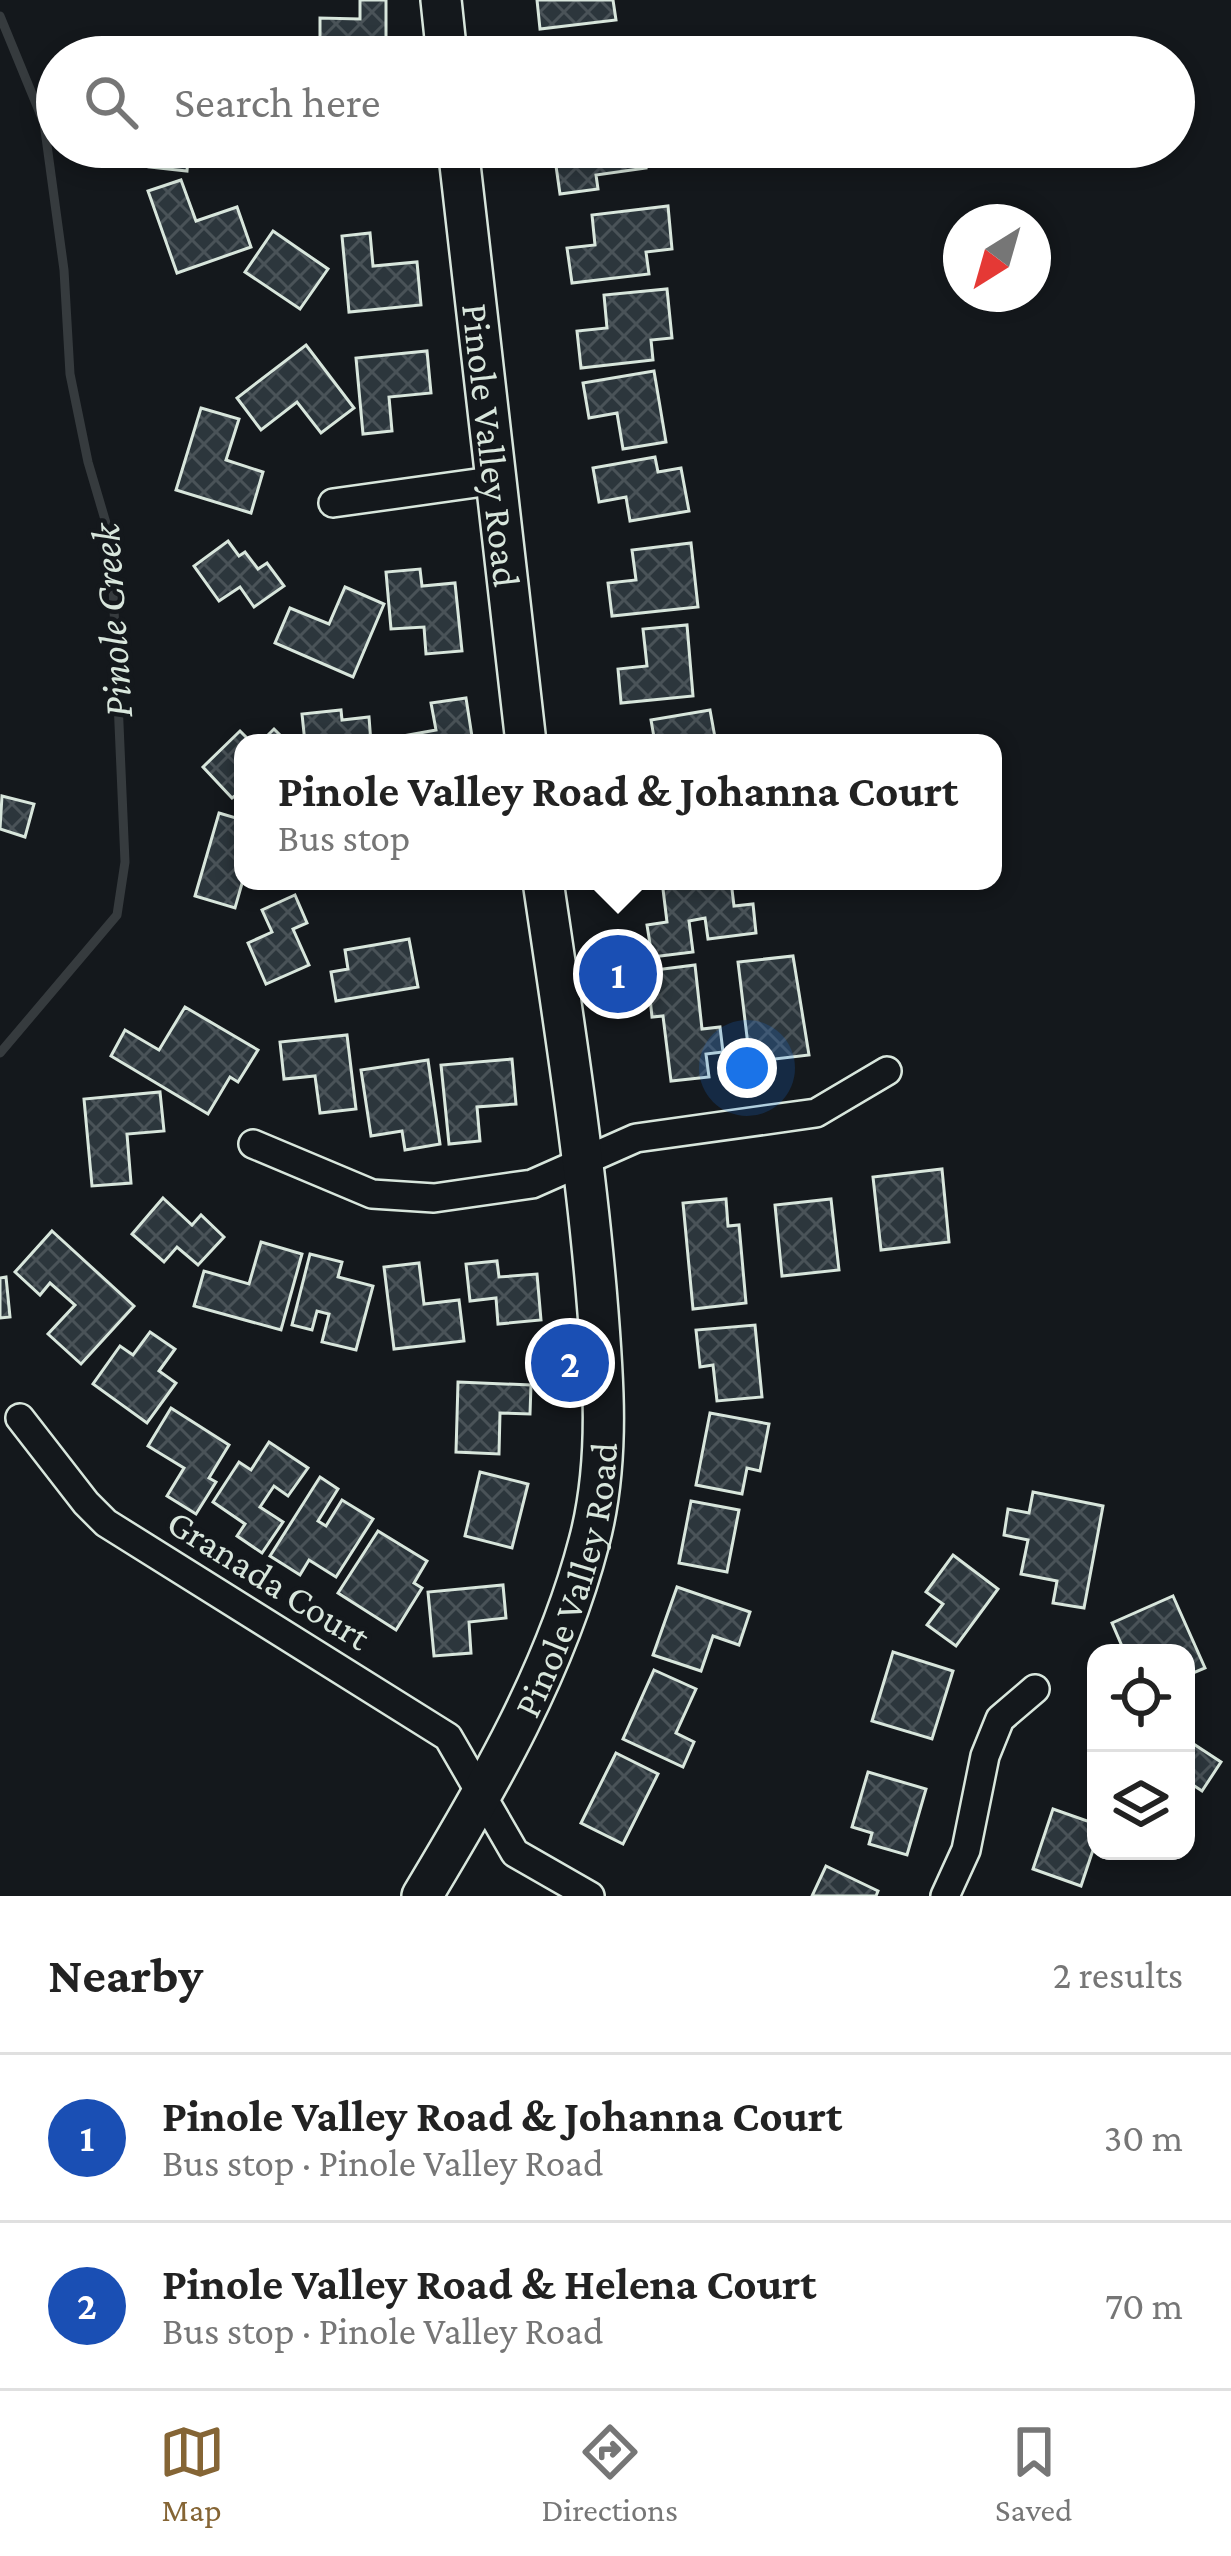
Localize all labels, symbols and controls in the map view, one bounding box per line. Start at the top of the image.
search box [36,36,1195,168]
icon: search [78,69,144,135]
text: Search here [174,77,381,127]
north arrow [943,204,1051,312]
street label: Pinole Valley Road [454,301,530,589]
water label: Pinole Creek [81,521,141,720]
popup [234,734,1002,890]
text: Pinole Valley Road & Johanna Court [278,766,958,816]
text: Bus stop [278,816,410,859]
pin: 1 [579,929,657,1019]
your location [717,1038,777,1098]
pin: 2 [531,1318,609,1408]
street label: Pinole Valley Road [504,1441,624,1723]
street label: Granada Court [160,1500,379,1659]
map controls [1087,1644,1195,1860]
button: locate [1087,1644,1195,1752]
button: layers [1087,1752,1195,1860]
text: Nearby [48,1946,203,2003]
text: 2 results [1053,1953,1183,1996]
text: Pinole Valley Road & Johanna Court [162,2091,842,2141]
text: 1 [80,2116,94,2159]
text: 30 m [1104,2116,1183,2159]
text: Bus stop · Pinole Valley Road [162,2141,604,2184]
text: Pinole Valley Road & Helena Court [162,2259,816,2309]
text: 2 [77,2284,97,2327]
text: 70 m [1105,2284,1183,2327]
text: Bus stop · Pinole Valley Road [162,2309,604,2352]
tab: Map [159,2419,225,2528]
tab: Directions [542,2419,678,2528]
tab: Saved [995,2419,1072,2528]

